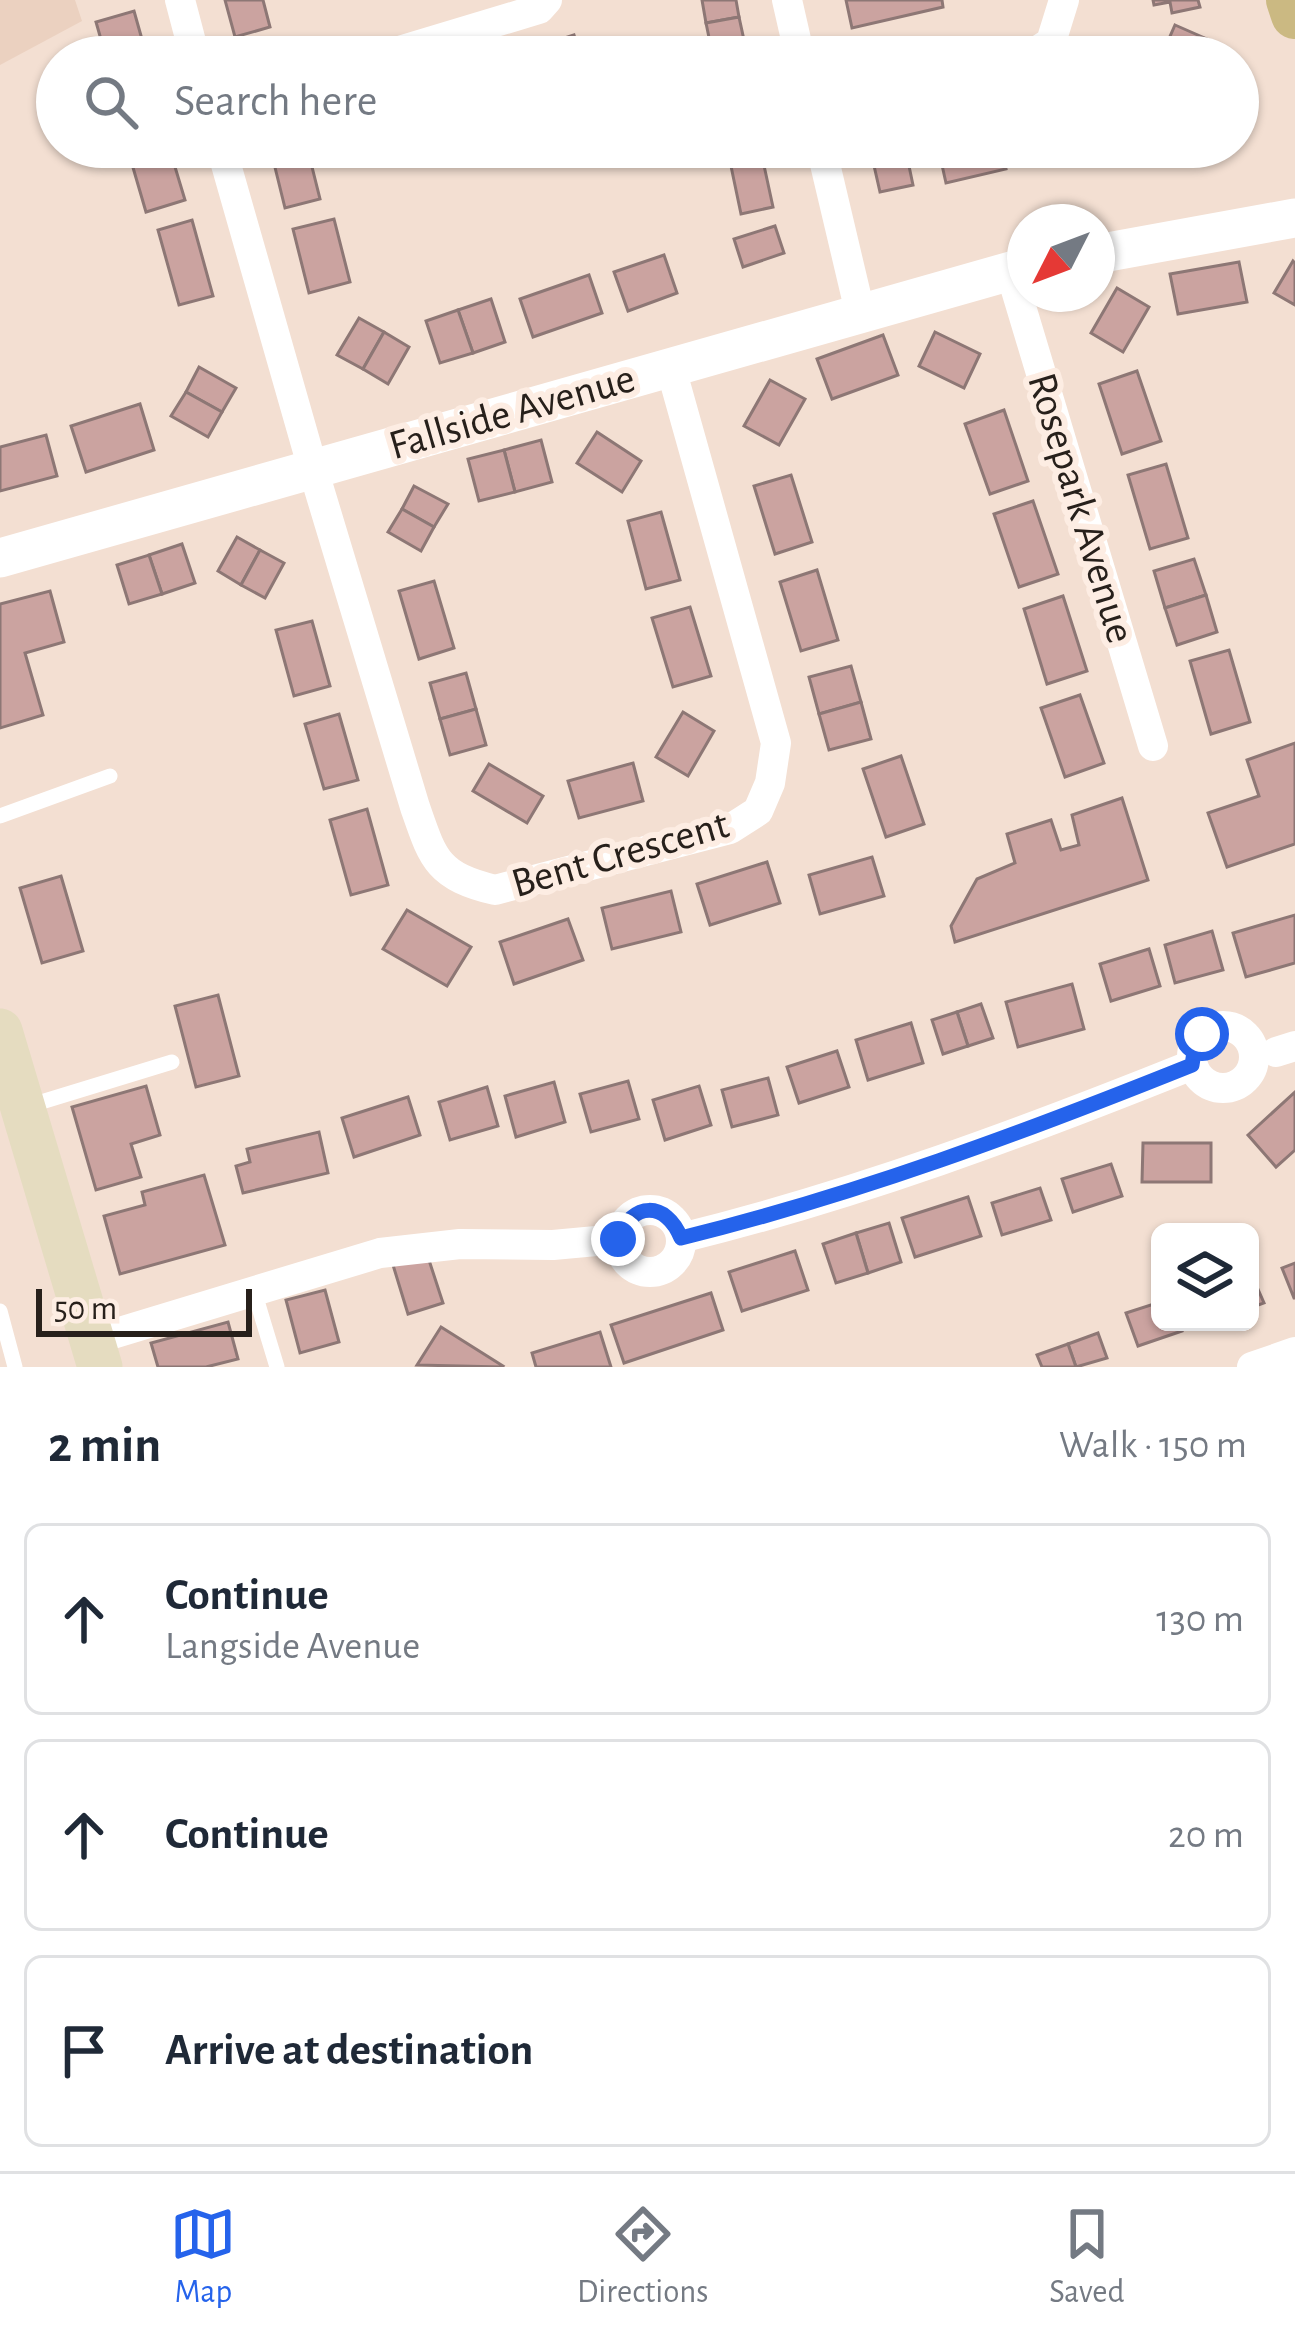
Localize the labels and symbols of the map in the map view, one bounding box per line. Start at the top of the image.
north arrow [1007,204,1115,312]
street label: Fallside Avenue [384,357,640,467]
street label: Rosepark Avenue [1020,368,1142,648]
street label: Bent Crescent [507,803,733,905]
route start [1175,1007,1229,1061]
route end [591,1212,645,1266]
scale bar [36,1283,252,1336]

